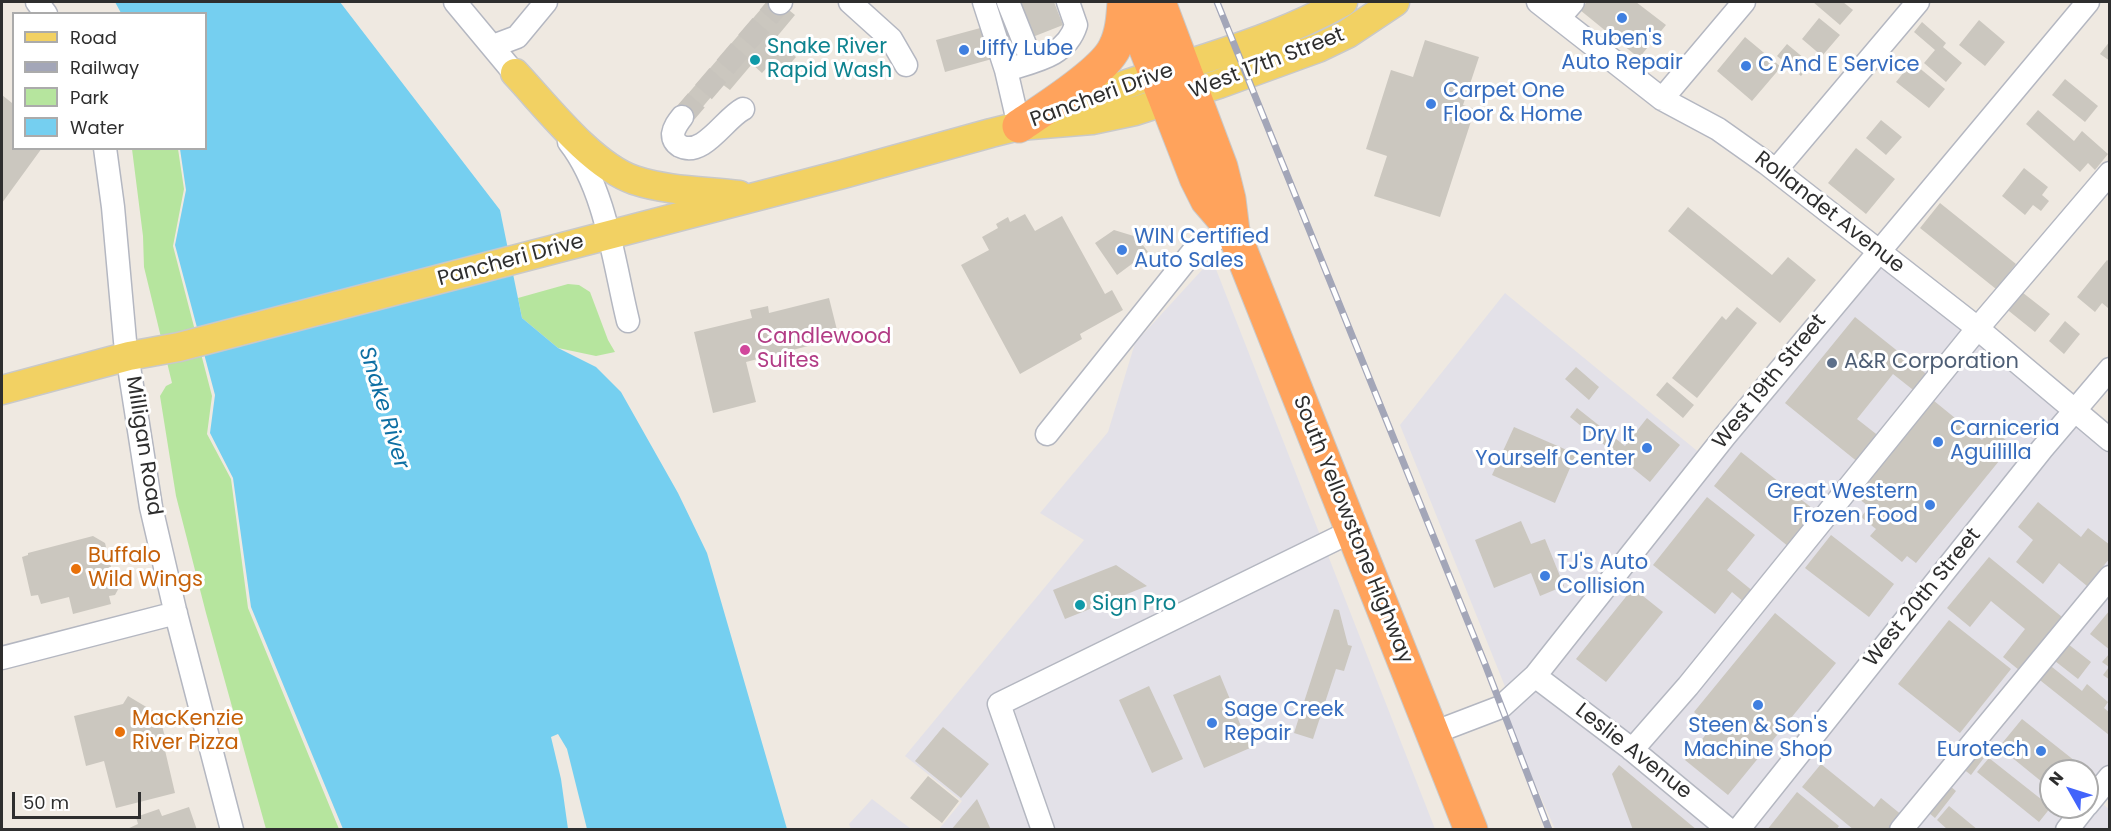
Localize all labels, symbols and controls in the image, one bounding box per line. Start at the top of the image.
marker: Ruben's Auto Repair [1615,11,1629,25]
legend [12,12,207,150]
street label: West 17th Street [1186,23,1348,105]
text: Road [70,25,117,50]
place label: Ruben's Auto Repair [1561,27,1683,77]
place label: Snake River Rapid Wash [767,35,892,85]
place label: Jiffy Lube [976,37,1073,63]
marker: Jiffy Lube [957,43,971,57]
marker: Snake River Rapid Wash [748,53,762,67]
place label: C And E Service [1758,53,1919,79]
text: Railway [70,55,139,80]
street label: Pancheri Drive [1027,58,1177,134]
marker: C And E Service [1739,59,1753,73]
place label: Carpet One Floor & Home [1443,79,1583,129]
text: Park [70,85,109,110]
marker: Carpet One Floor & Home [1424,97,1438,111]
text: Water [70,115,124,140]
street label: Rollandet Avenue [1749,147,1909,279]
place label: WIN Certified Auto Sales [1134,225,1269,275]
street label: Pancheri Drive [435,229,587,293]
marker: WIN Certified Auto Sales [1115,243,1129,257]
street label: West 19th Street [1708,310,1832,454]
place label: Candlewood Suites [757,325,892,375]
marker: Candlewood Suites [738,343,752,357]
water label: Snake River [352,344,414,472]
place label: A&R Corporation [1844,350,2019,376]
marker: A&R Corporation [1825,356,1839,370]
street label: Milligan Road [120,375,166,517]
street label: South Yellowstone Highway [1287,392,1417,668]
place label: Carniceria Aguililla [1950,417,2060,467]
place label: Dry It Yourself Center [1475,423,1635,473]
marker: Carniceria Aguililla [1931,435,1945,449]
marker: Dry It Yourself Center [1640,441,1654,455]
place label: Great Western Frozen Food [1767,480,1918,530]
marker: Great Western Frozen Food [1923,498,1937,512]
street label: West 20th Street [1859,524,1987,672]
place label: Buffalo Wild Wings [88,544,203,594]
place label: TJ's Auto Collision [1557,551,1648,601]
marker: Buffalo Wild Wings [69,562,83,576]
marker: TJ's Auto Collision [1538,569,1552,583]
place label: Sign Pro [1092,592,1176,618]
marker: Sign Pro [1073,598,1087,612]
place label: Sage Creek Repair [1224,698,1344,748]
marker: Steen & Son's Machine Shop [1751,698,1765,712]
street label: Leslie Avenue [1570,699,1696,805]
place label: MacKenzie River Pizza [132,707,244,757]
place label: Steen & Son's Machine Shop [1683,714,1833,764]
marker: Sage Creek Repair [1205,716,1219,730]
marker: MacKenzie River Pizza [113,725,127,739]
place label: Eurotech [1937,738,2029,764]
marker: Eurotech [2034,744,2048,758]
north arrow [2039,759,2099,819]
text: N [2043,767,2069,791]
scale bar [15,780,144,818]
text: 50 m [23,790,69,815]

